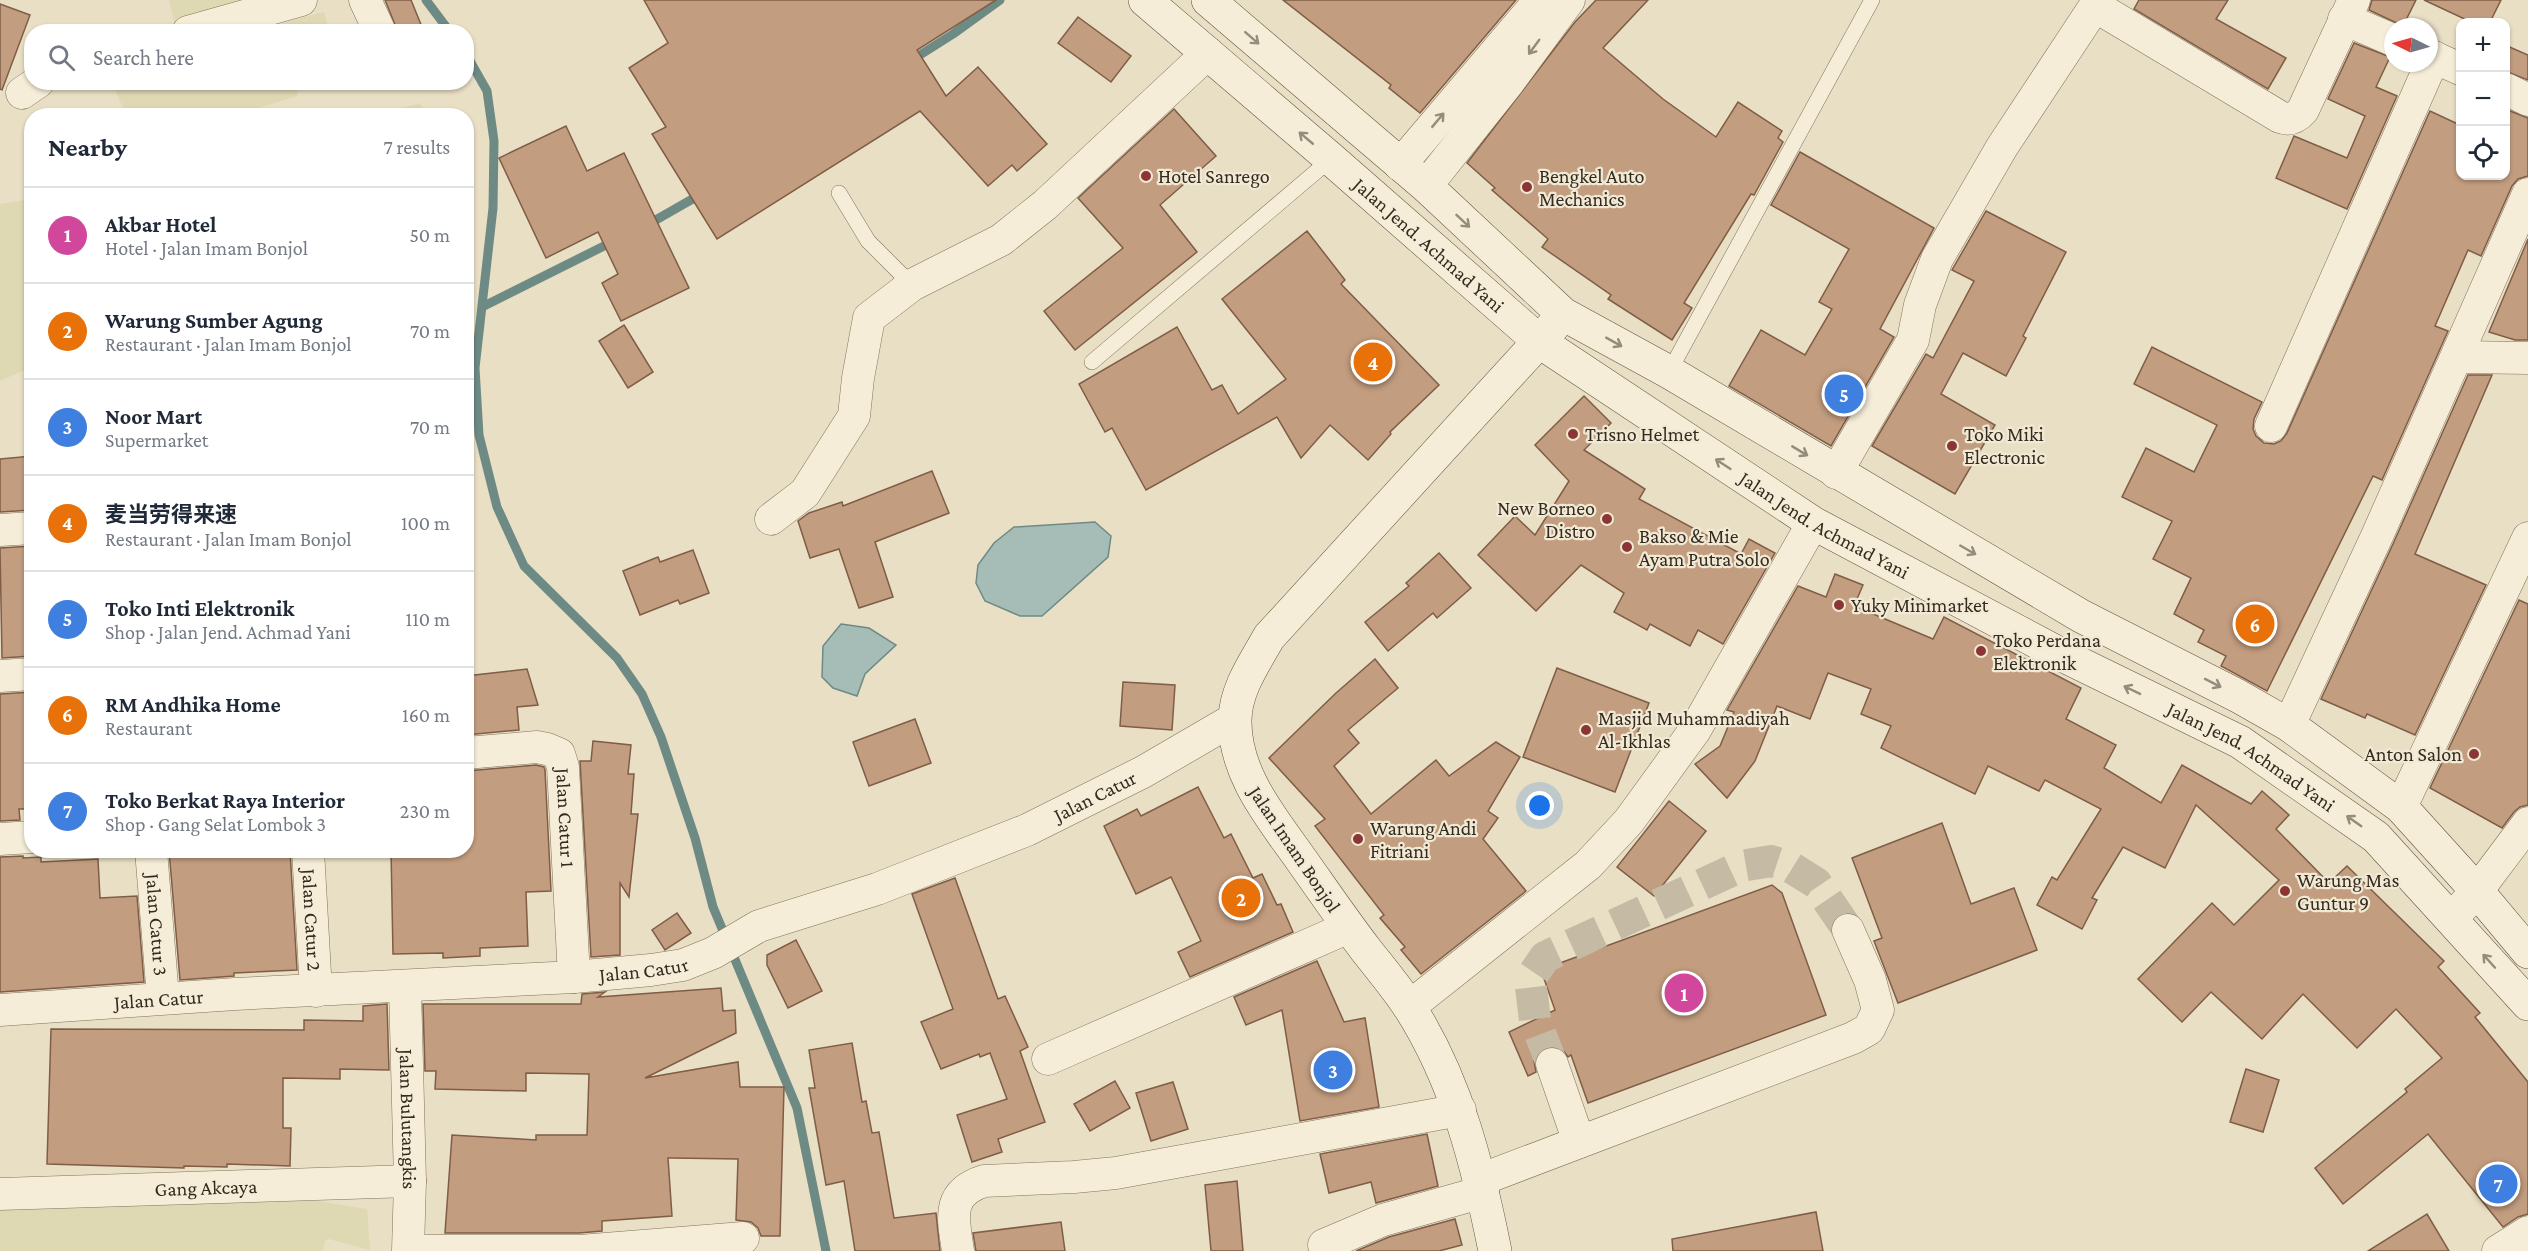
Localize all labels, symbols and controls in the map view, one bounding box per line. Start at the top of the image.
north arrow [2384,18,2438,72]
map controls [2456,18,2510,180]
button: + [2456,18,2510,72]
search box [24,24,474,90]
one-way arrow [1244,31,1259,45]
one-way arrow [1528,39,1540,55]
icon: search [45,41,78,74]
text: Search here [93,45,194,70]
button: − [2456,72,2510,126]
one-way arrow [1431,113,1445,128]
button: locate [2456,126,2510,180]
one-way arrow [1298,131,1314,144]
text: Nearby [48,133,127,162]
text: 7 results [384,136,450,158]
place label: Hotel Sanrego [1158,165,1270,188]
place label: Bengkel Auto Mechanics [1539,165,1645,210]
marker: Hotel Sanrego [1139,169,1153,183]
street label: Jalan Jend. Achmad Yani [1347,172,1509,317]
marker: Bengkel Auto Mechanics [1520,180,1534,194]
text: Akbar Hotel [105,212,216,237]
one-way arrow [1456,214,1471,228]
text: 1 [64,224,71,246]
text: 50 m [409,224,450,246]
text: Hotel · Jalan Imam Bonjol [105,237,308,259]
text: Warung Sumber Agung [105,308,323,333]
text: 2 [62,320,73,342]
text: 70 m [410,320,450,342]
text: Restaurant · Jalan Imam Bonjol [105,333,352,355]
one-way arrow [1605,336,1622,348]
pin: 4 [1354,340,1392,385]
pin: 5 [1824,372,1864,416]
text: Noor Mart [105,404,202,429]
text: 3 [63,416,72,438]
text: 70 m [410,416,450,438]
place label: Trisno Helmet [1585,423,1700,445]
place label: Toko Miki Electronic [1964,423,2045,468]
marker: Trisno Helmet [1566,427,1580,441]
text: Supermarket [105,429,208,451]
marker: Toko Miki Electronic [1945,439,1959,453]
one-way arrow [1791,446,1808,458]
one-way arrow [1715,457,1732,469]
street label: Jalan Jend. Achmad Yani [1733,465,1913,583]
place label: New Borneo Distro [1497,497,1595,542]
text: 麦当劳得来速 [105,502,237,527]
text: 4 [62,512,73,534]
text: 100 m [401,512,450,534]
marker: New Borneo Distro [1600,512,1614,526]
place label: Bakso & Mie Ayam Putra Solo [1639,525,1770,571]
text: Restaurant · Jalan Imam Bonjol [105,528,352,550]
marker: Bakso & Mie Ayam Putra Solo [1620,540,1634,554]
one-way arrow [1959,544,1976,556]
place label: Yuky Minimarket [1851,594,1989,617]
text: Toko Inti Elektronik [105,596,294,621]
marker: Yuky Minimarket [1832,598,1846,612]
pin: 6 [2236,602,2274,646]
text: 5 [63,608,72,630]
text: 110 m [406,608,450,630]
text: Shop · Jalan Jend. Achmad Yani [105,621,351,643]
place label: Toko Perdana Elektronik [1993,629,2101,674]
marker: Toko Perdana Elektronik [1974,644,1988,658]
one-way arrow [2204,678,2222,690]
one-way arrow [2124,683,2142,695]
text: RM Andhika Home [105,692,281,717]
street label: Jalan Jend. Achmad Yani [2161,696,2339,816]
text: 6 [62,704,73,726]
text: 160 m [402,704,450,726]
place label: Masjid Muhammadiyah Al-Ikhlas [1598,707,1790,752]
text: Restaurant [105,717,192,739]
marker: Masjid Muhammadiyah Al-Ikhlas [1579,723,1593,737]
place label: Anton Salon [2364,743,2462,765]
marker: Anton Salon [2467,747,2481,761]
street label: Jalan Catur 1 [551,765,579,868]
street label: Jalan Catur [1048,766,1140,828]
street label: Jalan Imam Bonjol [1243,780,1345,917]
text: Toko Berkat Raya Interior [105,788,345,813]
your location [1525,791,1554,820]
text: 7 [63,800,72,822]
text: 230 m [400,800,450,822]
text: Shop · Gang Selat Lombok 3 [105,813,326,835]
one-way arrow [2346,815,2362,827]
place label: Warung Andi Fitriani [1370,817,1476,862]
marker: Warung Andi Fitriani [1351,832,1365,846]
street label: Jalan Catur 2 [297,866,326,972]
place label: Warung Mas Guntur 9 [2297,869,2399,914]
street label: Jalan Catur 3 [141,871,172,977]
pin: 2 [1222,876,1260,920]
marker: Warung Mas Guntur 9 [2278,884,2292,898]
street label: Jalan Catur [596,953,692,987]
one-way arrow [2482,953,2496,968]
pin: 1 [1664,970,1704,1016]
street label: Jalan Catur [111,985,204,1014]
street label: Jalan Bulutangkis [395,1046,421,1190]
pin: 3 [1314,1048,1352,1092]
pin: 7 [2478,1162,2518,1206]
street label: Gang Akcaya [154,1175,258,1200]

